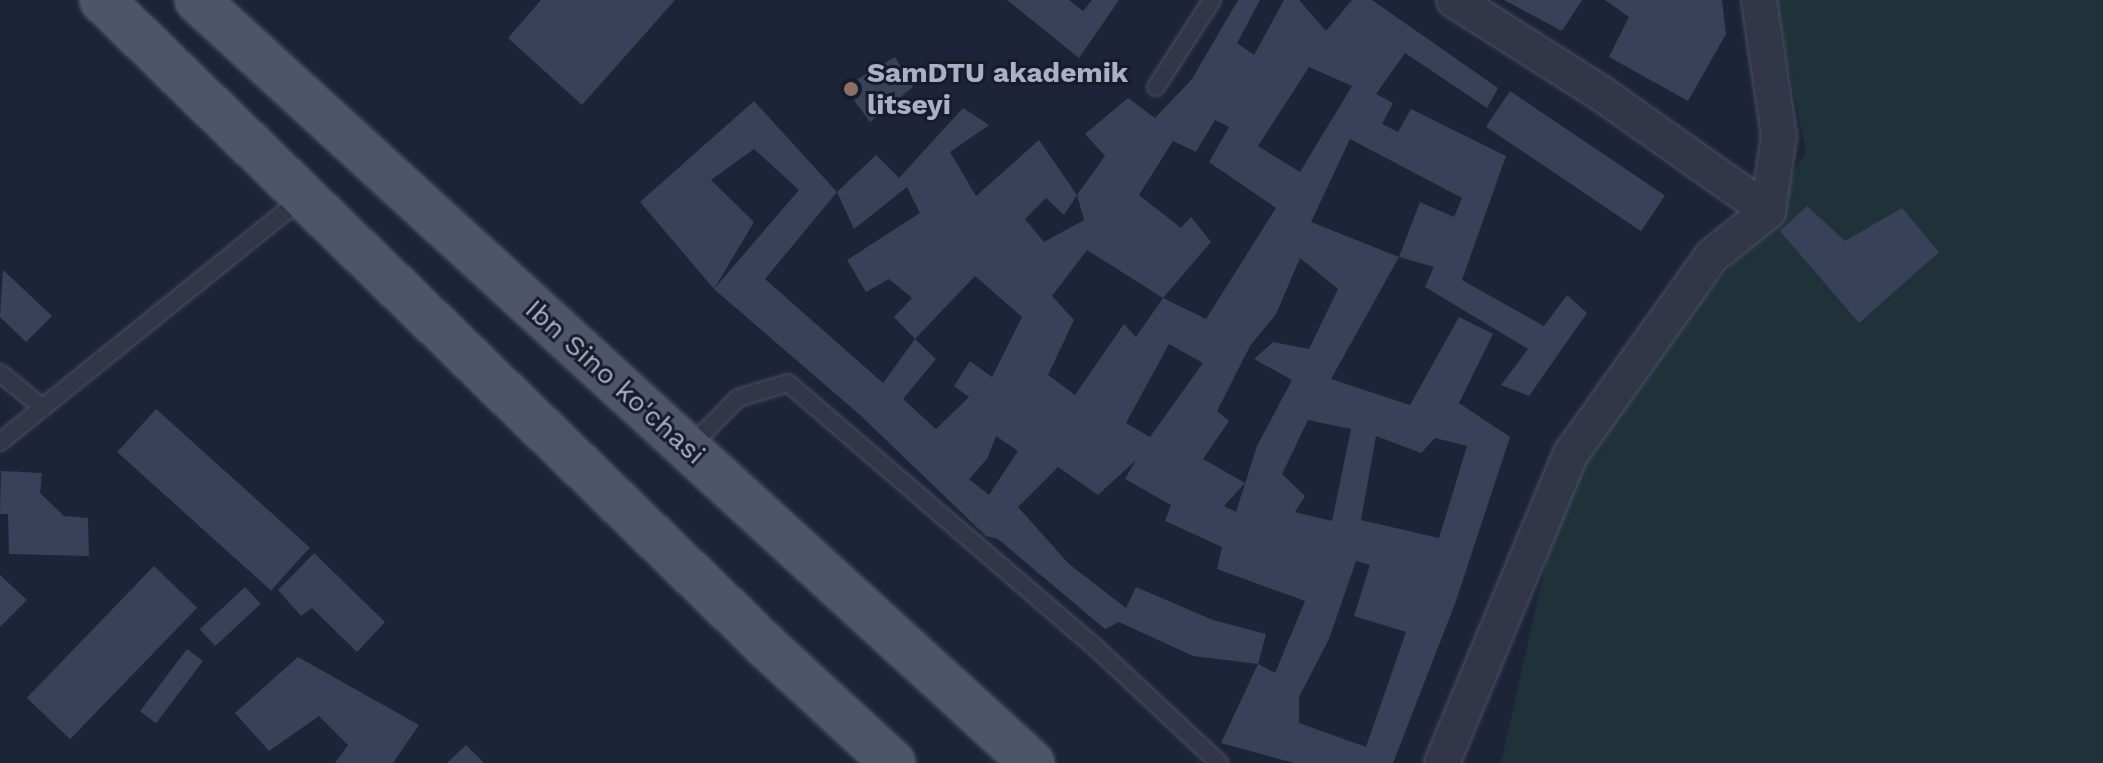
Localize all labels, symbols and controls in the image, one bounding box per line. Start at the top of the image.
place label: SamDTU akademik litseyi [867,56,1128,122]
marker: SamDTU akademik litseyi [842,80,860,98]
street label: Ibn Sino ko'chasi [518,292,712,472]

